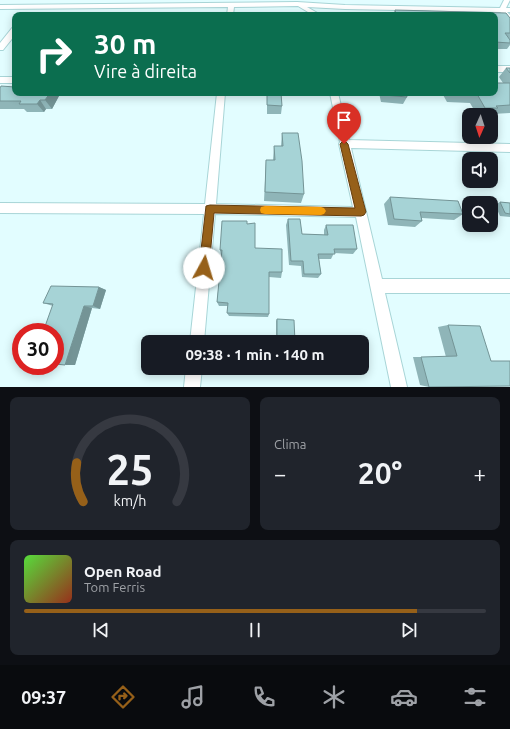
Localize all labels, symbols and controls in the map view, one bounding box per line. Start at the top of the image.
icon: right [28,28,80,80]
text: 30 m [94,28,156,59]
text: Vire à direita [94,61,197,81]
pin [327,103,361,144]
north arrow [462,108,498,144]
map controls [462,108,498,232]
icon: arrive [333,109,355,131]
button: sound [462,152,498,188]
button: search [462,196,498,232]
position arrow [183,247,225,289]
speed limit sign: 30 [12,323,64,375]
text: 09:38 · 1 min · 140 m [186,346,324,363]
text: Clima [274,437,306,451]
text: 25 [107,445,153,492]
text: 20° [358,456,402,490]
text: − [274,461,286,486]
text: + [474,461,486,486]
text: km/h [114,492,146,508]
text: Open Road [84,563,161,580]
text: Tom Ferris [84,580,145,594]
icon: previous [90,619,112,641]
icon: pause [244,619,266,641]
icon: next [398,619,420,641]
icon: directions [109,683,137,711]
icon: music [179,683,207,711]
icon: phone [250,683,278,711]
icon: climate [320,683,348,711]
icon: car [390,683,418,711]
icon: filters [461,683,489,711]
text: 09:37 [21,687,66,707]

